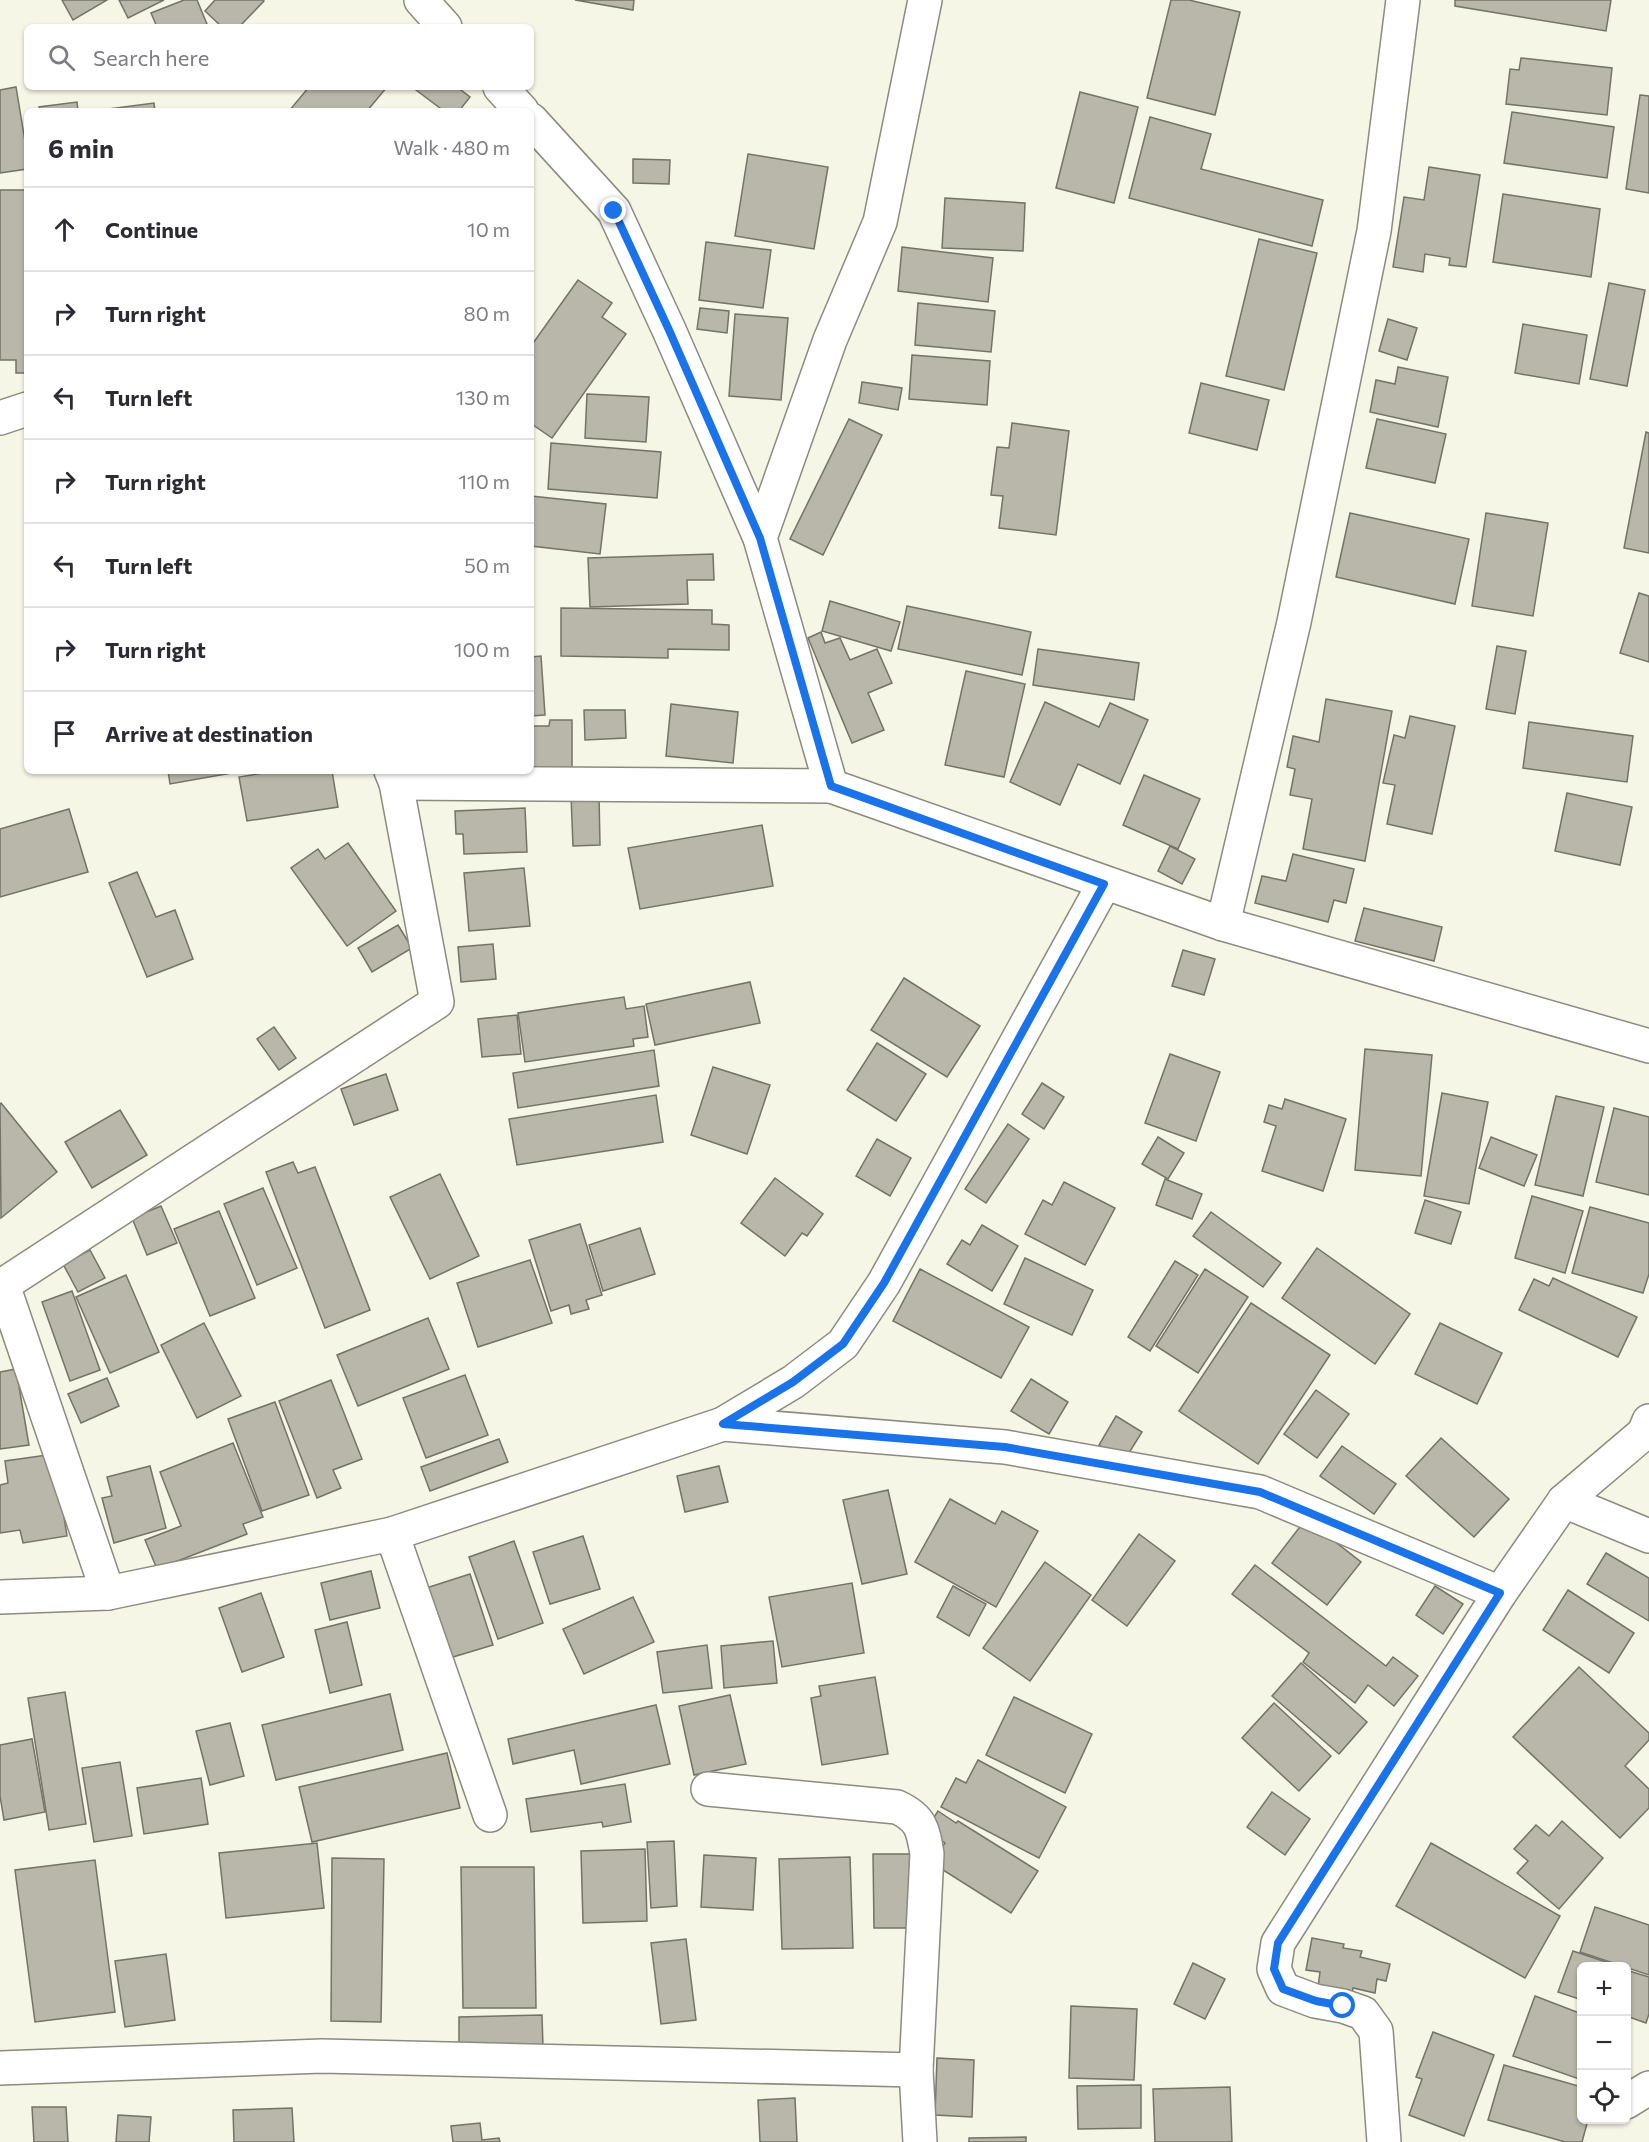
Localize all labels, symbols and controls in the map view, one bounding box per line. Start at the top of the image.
search box [24,24,534,90]
icon: search [45,41,78,74]
text: Search here [93,44,209,71]
text: 6 min [48,132,114,163]
text: Walk · 480 m [393,135,510,159]
route end [600,197,626,223]
icon: ahead [48,213,81,246]
text: Continue [105,216,198,243]
text: 10 m [467,217,510,241]
icon: right [48,297,81,330]
text: Turn right [105,300,206,327]
text: 80 m [464,301,510,325]
icon: left [48,381,81,414]
text: Turn left [105,384,192,411]
text: 130 m [456,385,510,409]
icon: right [48,465,81,498]
text: Turn right [105,468,206,495]
text: 110 m [459,469,510,493]
icon: left [48,549,81,582]
text: Turn left [105,552,192,579]
text: 50 m [464,553,510,577]
icon: right [48,633,81,666]
text: Turn right [105,636,206,663]
text: 100 m [454,637,510,661]
icon: arrive [48,717,81,750]
text: Arrive at destination [105,720,313,747]
map controls [1577,1962,1631,2124]
button: + [1577,1962,1631,2016]
route start [1329,1992,1355,2018]
button: − [1577,2016,1631,2070]
button: locate [1577,2070,1631,2124]

